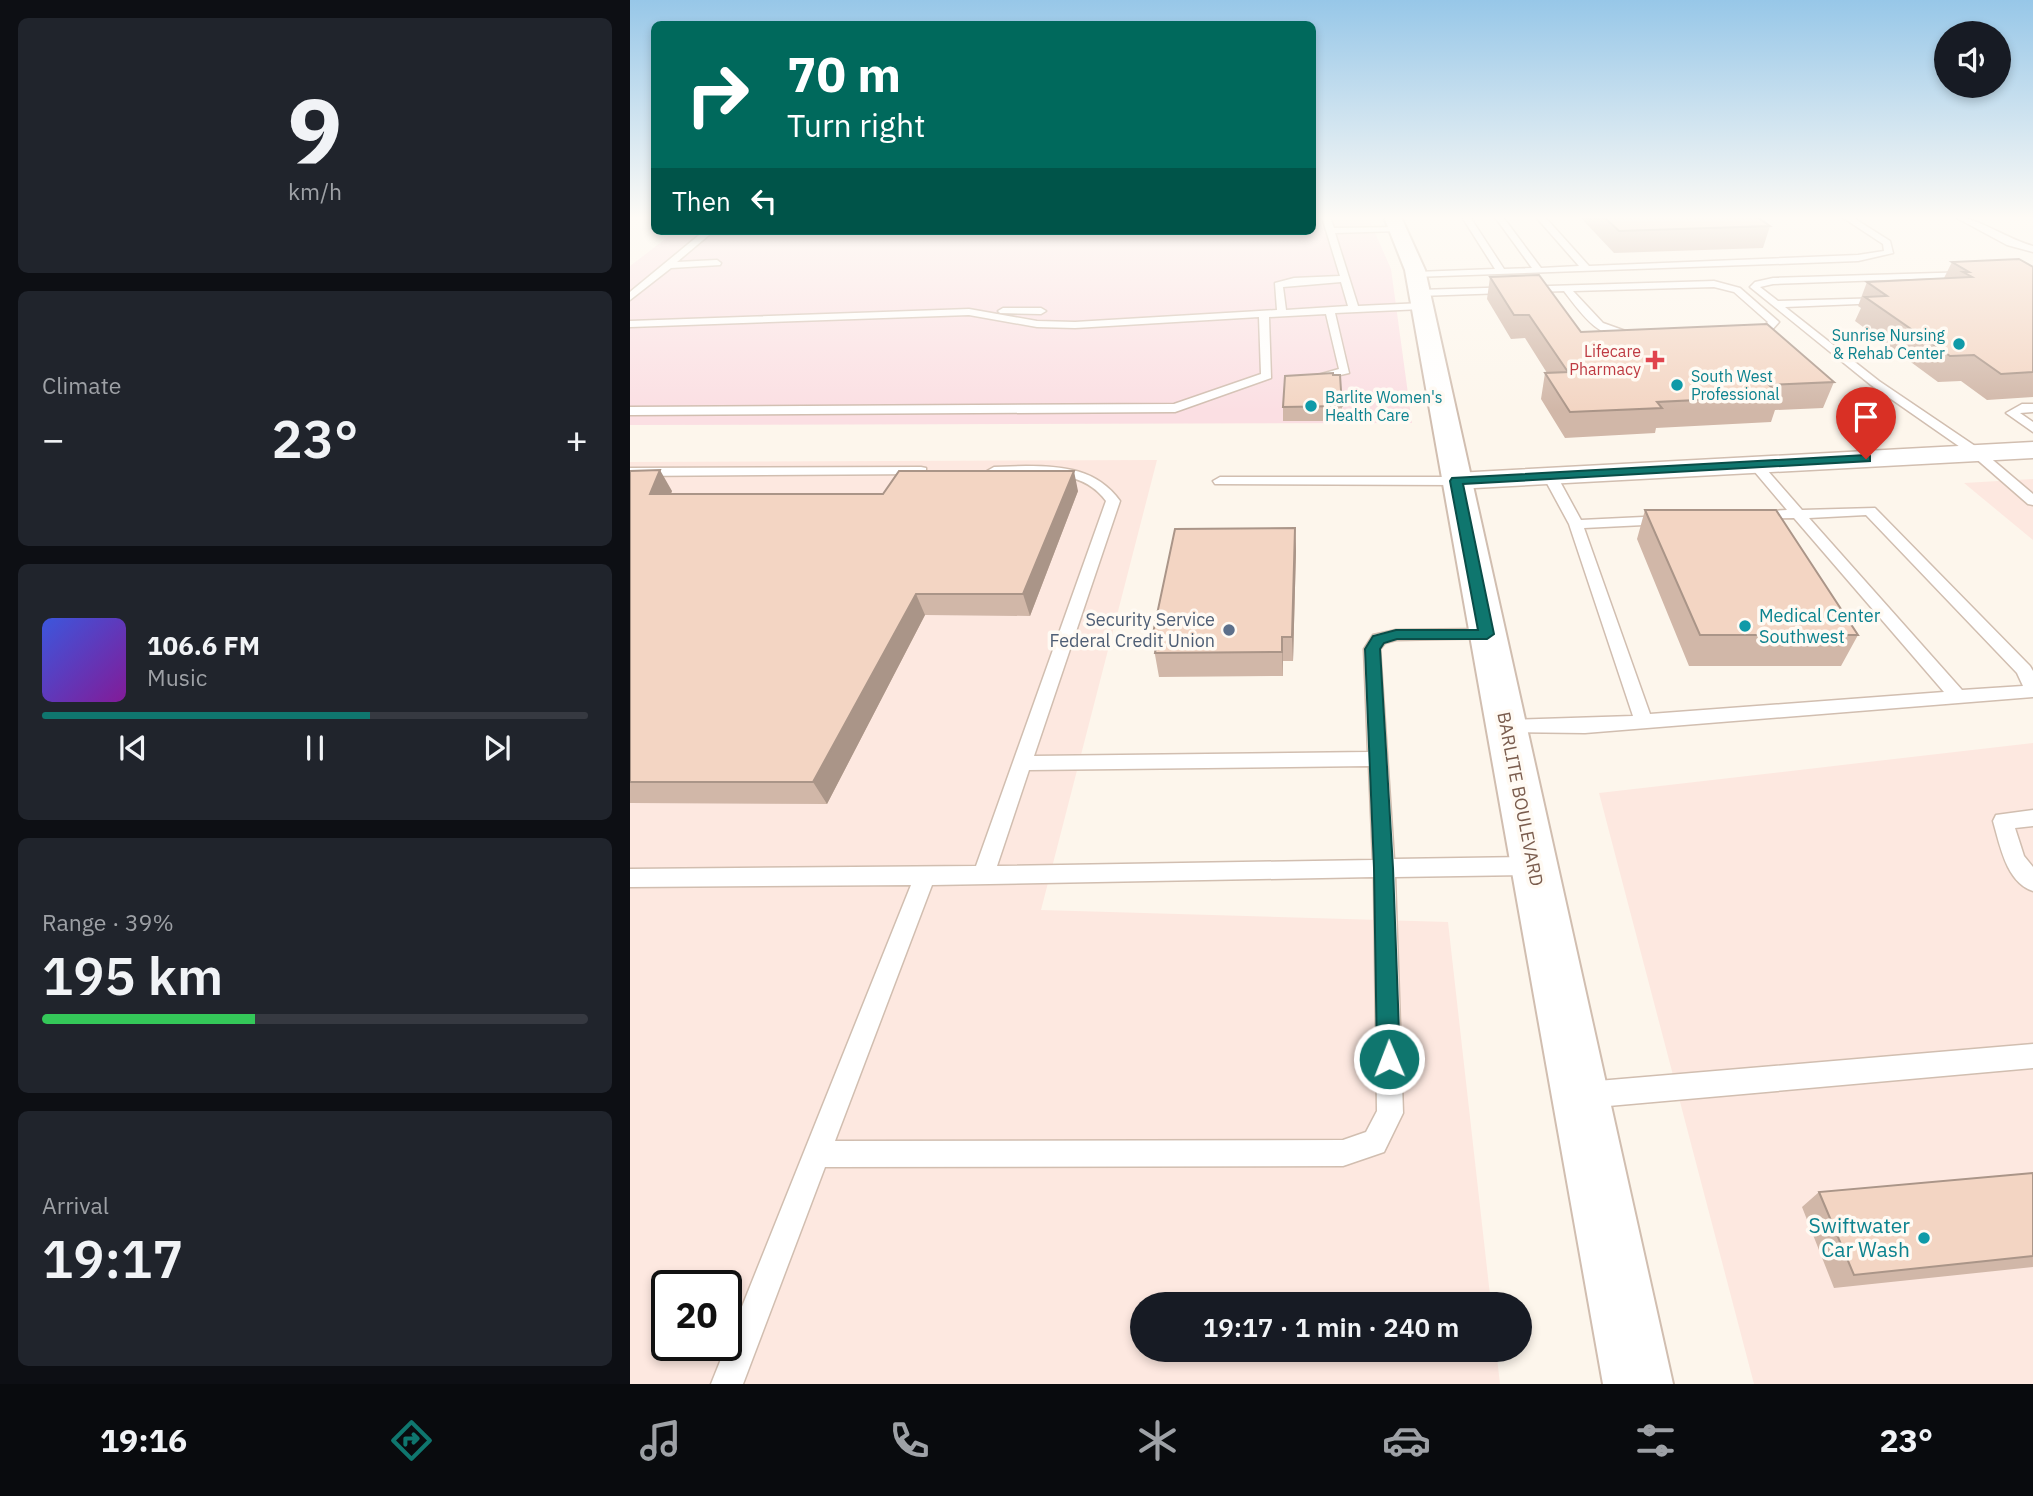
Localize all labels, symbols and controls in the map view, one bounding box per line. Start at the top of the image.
map controls [1934,21,2011,98]
button: sound [1934,21,2011,98]
text: 70 m [787,42,901,105]
icon: right [672,49,763,140]
text: 9 [288,71,342,189]
text: Turn right [787,104,925,146]
text: km/h [288,176,342,206]
icon: left [745,182,783,220]
text: Then [672,184,731,218]
place label: Sunrise Nursing & Rehab Center [1832,325,1946,363]
marker: Sunrise Nursing & Rehab Center [1951,336,1967,352]
place label: Lifecare Pharmacy [1569,341,1641,379]
marker: Lifecare Pharmacy [1647,352,1663,368]
place label: South West Professional [1691,366,1780,404]
text: Climate [42,370,121,400]
marker: South West Professional [1669,377,1685,393]
place label: Barlite Women's Health Care [1325,387,1443,425]
pin [1836,387,1896,459]
marker: Barlite Women's Health Care [1303,398,1319,414]
icon: arrive [1847,398,1885,436]
text: 23° [272,405,358,472]
text: − [42,414,65,463]
text: + [565,414,588,463]
place label: Medical Center Southwest [1759,604,1881,648]
place label: Security Service Federal Credit Union [1050,608,1215,652]
marker: Medical Center Southwest [1737,618,1753,634]
marker: Security Service Federal Credit Union [1221,622,1237,638]
text: 106.6 FM [147,628,260,662]
text: Music [147,662,207,692]
street label: BARLITE BOULEVARD [1492,710,1549,888]
icon: previous [114,729,152,767]
icon: pause [296,729,334,767]
icon: next [478,729,516,767]
text: Range · 39% [42,907,174,937]
text: 195 km [42,942,223,1009]
position arrow [1352,1022,1426,1096]
text: Arrival [42,1190,109,1220]
place label: Swiftwater Car Wash [1809,1211,1910,1263]
text: 19:17 [42,1225,183,1292]
marker: Swiftwater Car Wash [1916,1230,1932,1246]
speed limit sign: 20 [651,1270,742,1361]
text: 19:17 · 1 min · 240 m [1203,1310,1459,1344]
icon: directions [387,1416,436,1465]
icon: music [636,1416,685,1465]
icon: phone [885,1416,934,1465]
icon: climate [1133,1416,1182,1465]
icon: car [1382,1416,1431,1465]
icon: filters [1631,1416,1680,1465]
text: 19:16 [100,1419,187,1461]
text: 23° [1880,1419,1933,1461]

